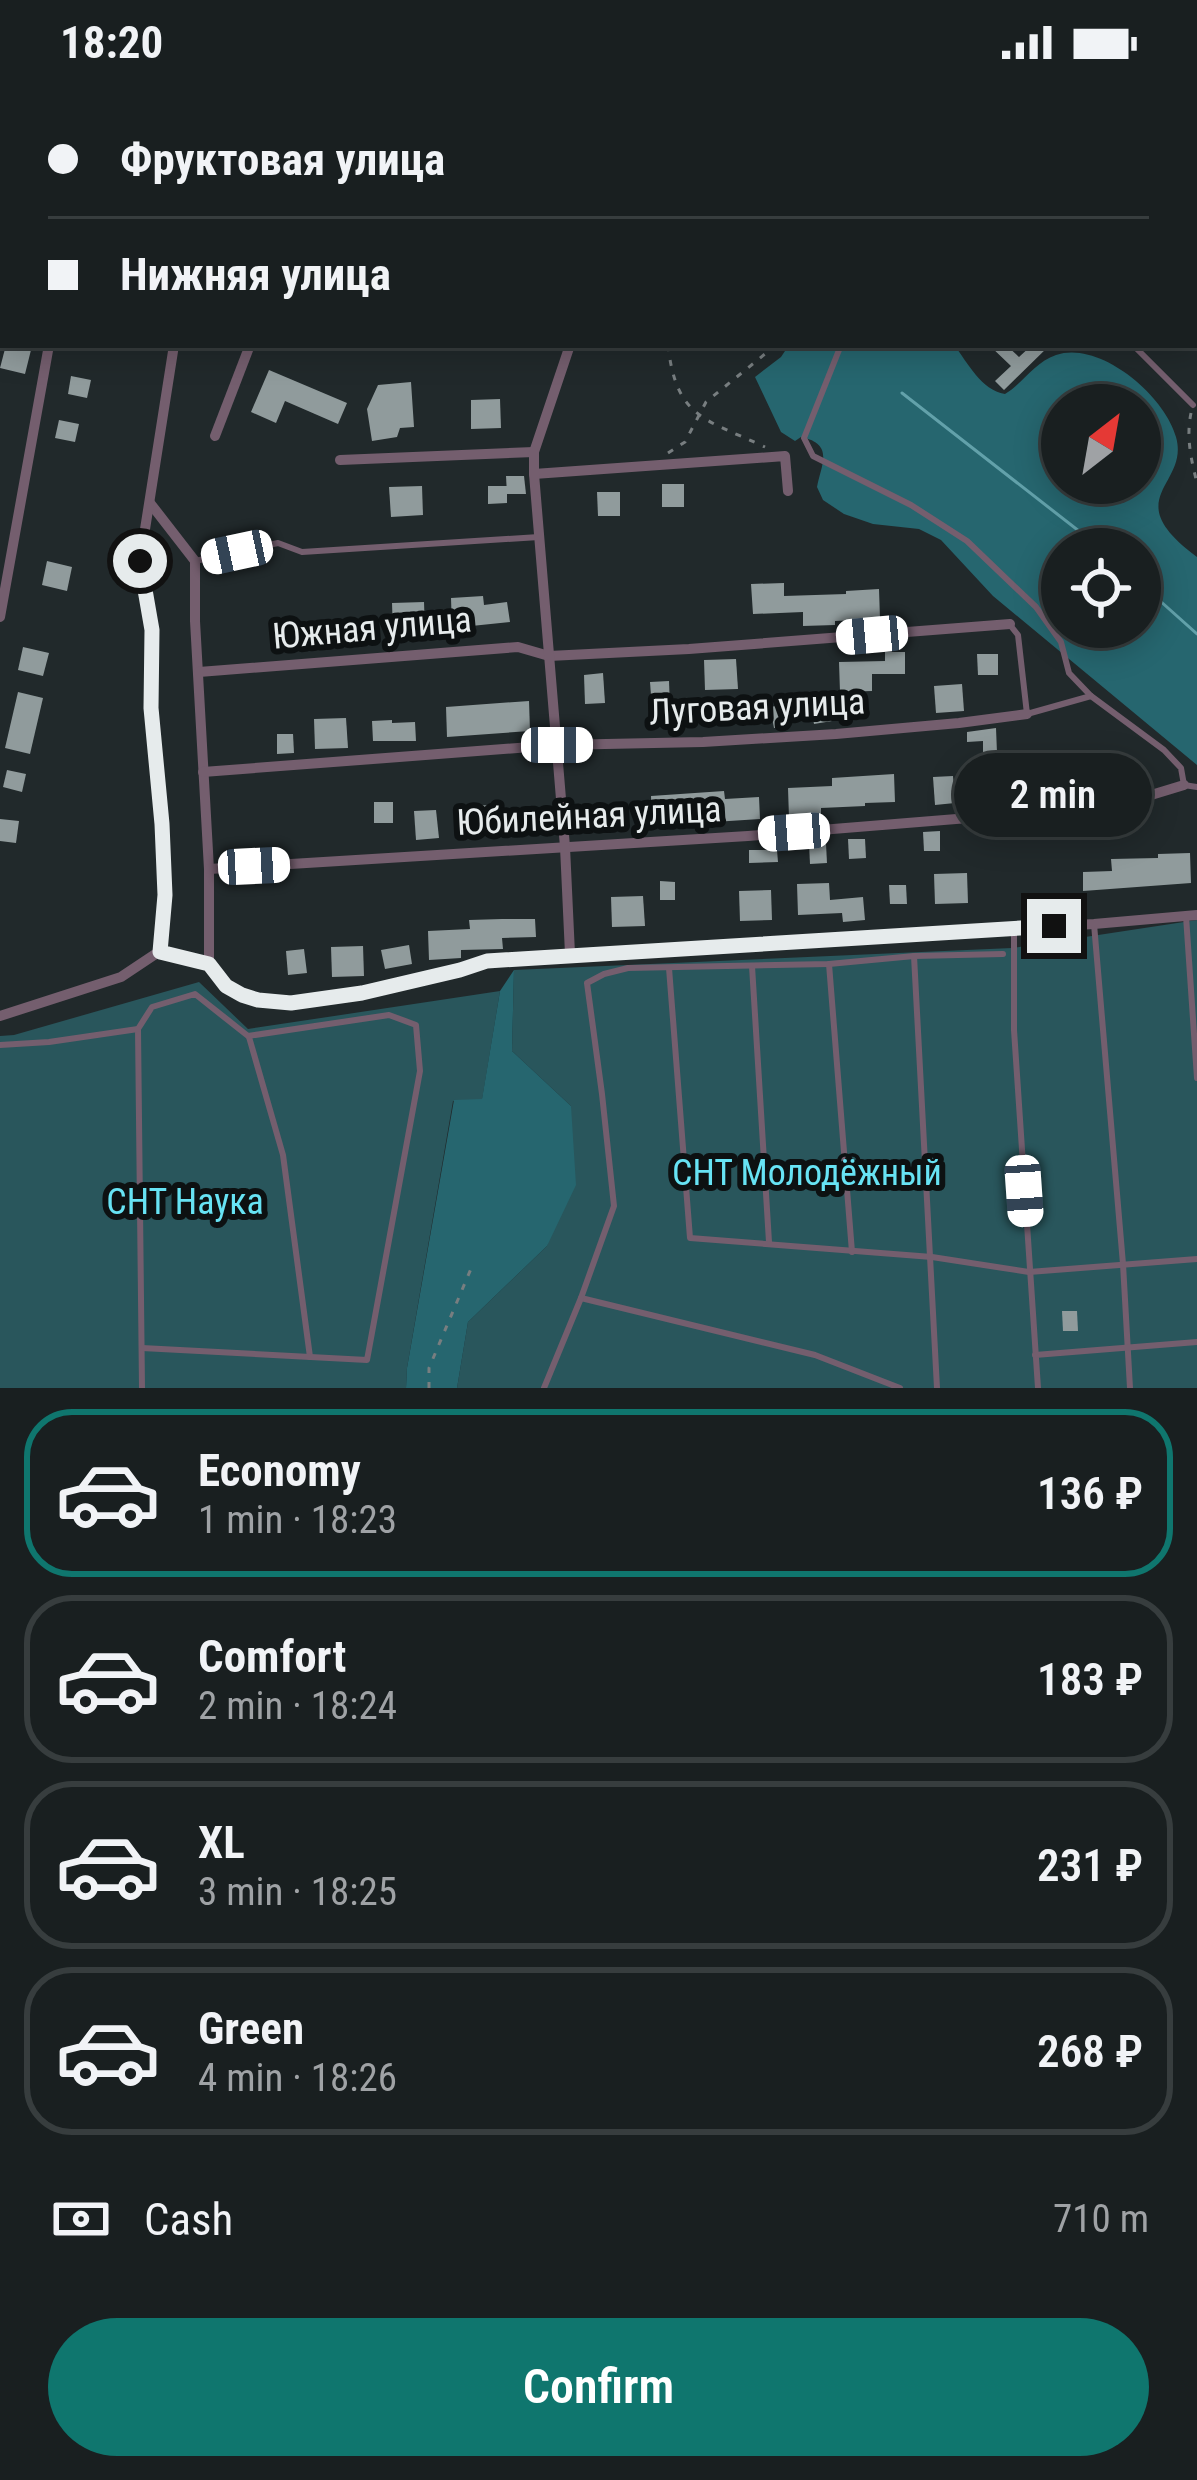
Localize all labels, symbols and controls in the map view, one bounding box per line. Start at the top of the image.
text: 18:20 [60,16,163,69]
text: Фруктовая улица [120,133,445,186]
text: Нижняя улица [120,248,391,301]
north arrow [1041,384,1161,504]
map controls [1041,384,1161,648]
car [198,527,276,577]
button: locate [1041,528,1161,648]
route start [113,534,167,588]
street label: Южная улица [271,598,473,658]
car [835,614,909,656]
street label: Луговая улица [648,680,866,734]
car [521,727,593,763]
callout: 2 min [955,752,1153,836]
text: 2 min [1010,772,1096,818]
street label: Юбилейная улица [456,788,722,844]
car [757,812,831,852]
car [217,846,291,886]
route end [1027,899,1081,953]
park label: СНТ Молодёжный [672,1152,942,1194]
car [1004,1154,1044,1228]
park label: СНТ Наука [106,1181,264,1223]
icon: car [54,1439,162,1547]
text: Economy [198,1444,361,1497]
text: 136 ₽ [1037,1467,1143,1520]
text: 1 min · 18:23 [198,1497,397,1543]
icon: car [54,1625,162,1733]
text: Comfort [198,1630,346,1683]
text: 183 ₽ [1037,1653,1143,1706]
text: 2 min · 18:24 [198,1683,397,1729]
icon: car [54,1811,162,1919]
text: XL [198,1816,245,1869]
text: 231 ₽ [1037,1839,1143,1892]
text: 3 min · 18:25 [198,1869,397,1915]
icon: car [54,1997,162,2105]
text: Green [198,2002,304,2055]
text: 268 ₽ [1037,2025,1143,2078]
text: 4 min · 18:26 [198,2055,397,2101]
icon: cash [48,2186,114,2252]
text: Cash [144,2193,233,2246]
text: 710 m [1053,2196,1149,2242]
button: Confirm [48,2318,1149,2456]

